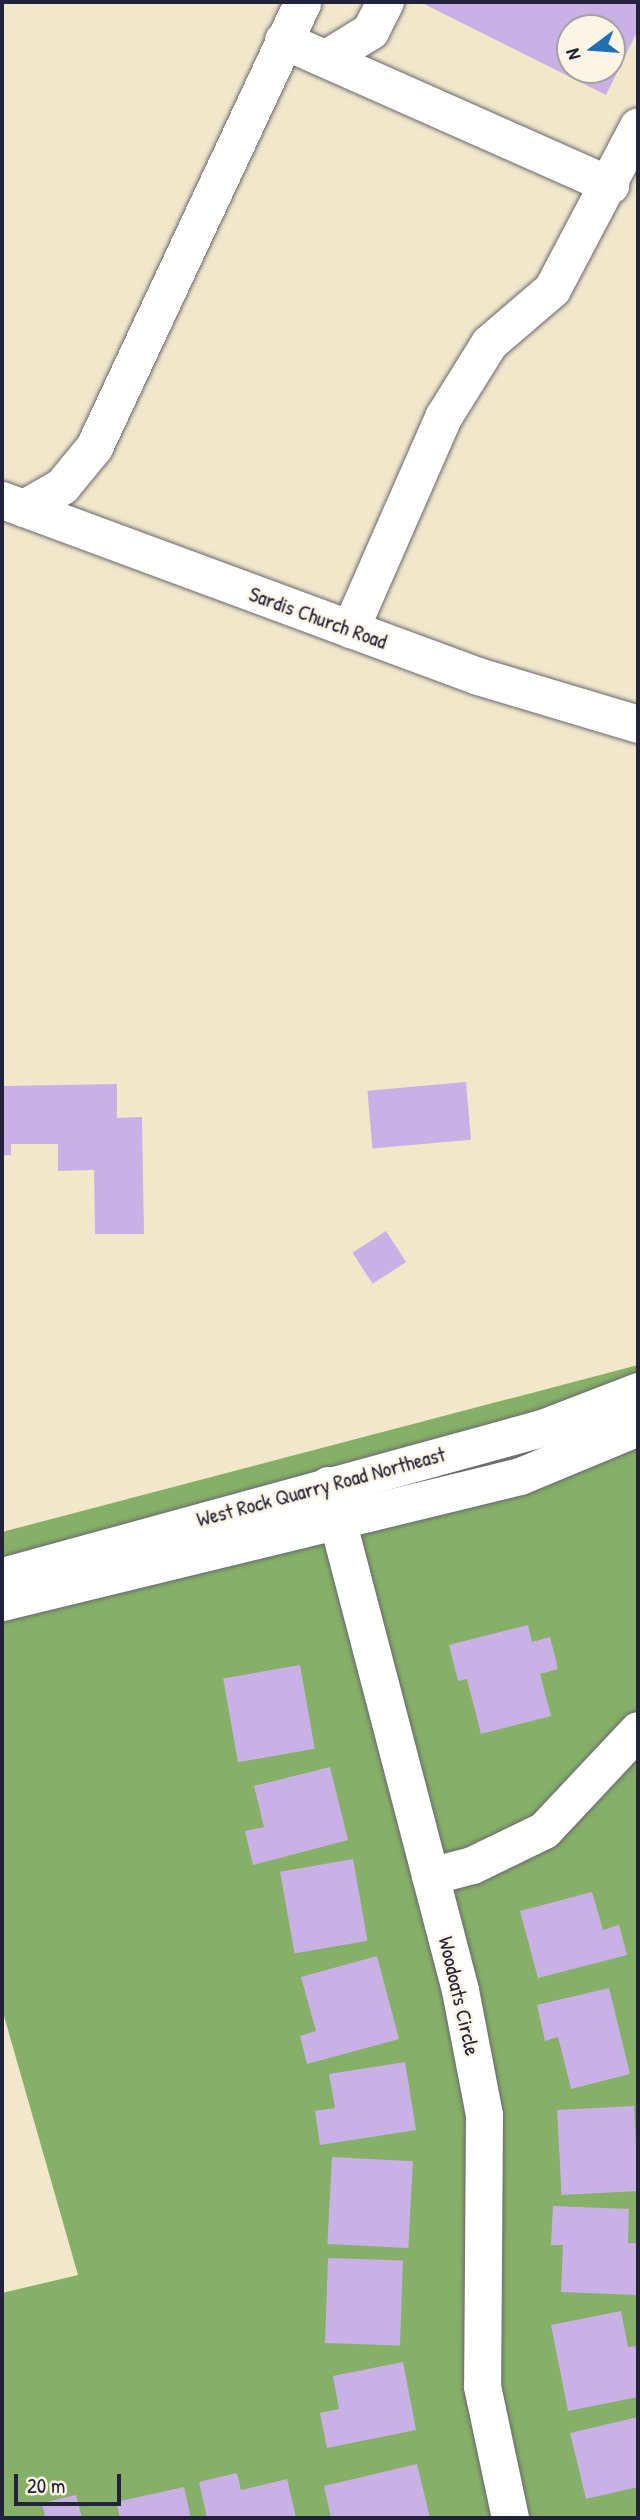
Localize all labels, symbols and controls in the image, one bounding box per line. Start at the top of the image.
north arrow [556,14,626,84]
text: N [559,46,587,63]
street label: Sardis Church Road [246,581,390,655]
street label: West Rock Quarry Road Northeast [194,1442,448,1532]
street label: Woodoats Circle [433,1934,485,2058]
scale bar [18,2460,124,2504]
text: 20 m [27,2471,65,2500]

